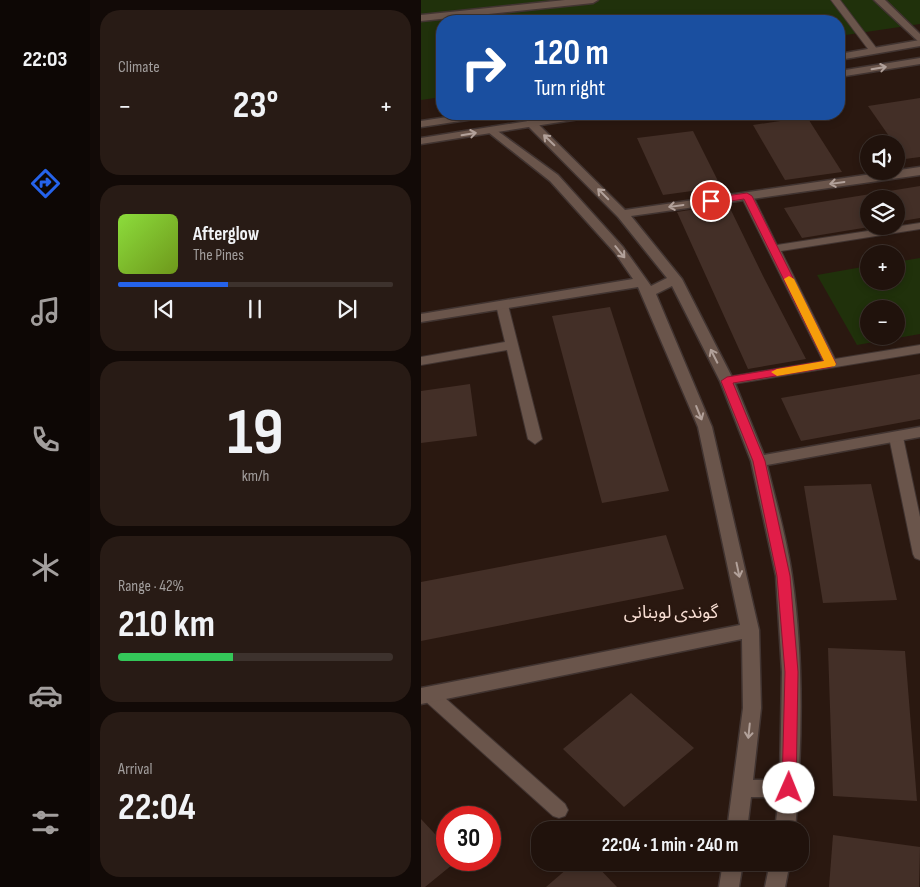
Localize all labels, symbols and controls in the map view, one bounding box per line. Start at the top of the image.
text: 120 m [534,32,609,75]
icon: right [451,35,516,100]
text: 22:03 [23,46,67,73]
text: Climate [118,58,160,77]
one-way arrow [871,62,887,72]
text: Turn right [534,75,605,102]
text: 23° [233,83,278,128]
text: − [118,90,132,123]
text: + [379,90,393,123]
one-way arrow [461,128,477,138]
one-way arrow [542,134,555,146]
map controls [860,135,905,345]
button: sound [860,135,905,180]
icon: directions [28,166,63,201]
one-way arrow [829,178,845,188]
pin [690,180,732,222]
icon: arrive [697,187,725,215]
one-way arrow [597,188,609,201]
button: layers [860,190,905,235]
one-way arrow [668,201,684,211]
text: Afterglow [193,223,259,246]
button: + [860,245,905,290]
text: The Pines [193,246,244,265]
one-way arrow [614,246,625,259]
icon: music [28,294,63,329]
icon: previous [150,295,178,323]
icon: pause [241,295,269,323]
icon: next [333,295,361,323]
button: − [860,300,905,345]
one-way arrow [709,349,718,364]
text: 19 [227,395,284,473]
one-way arrow [695,405,704,420]
icon: phone [28,422,63,457]
text: km/h [242,467,269,486]
icon: climate [28,550,63,585]
one-way arrow [734,562,743,578]
text: Range · 42% [118,577,184,596]
text: 210 km [118,602,215,647]
district label: گوندی لوبنانی [624,602,719,623]
icon: car [28,678,63,713]
one-way arrow [744,723,754,739]
text: Arrival [118,760,152,779]
position arrow [762,761,814,813]
text: 22:04 [118,785,196,830]
icon: filters [28,805,63,840]
speed limit sign: 30 [436,806,501,871]
text: 22:04 · 1 min · 240 m [602,834,738,857]

